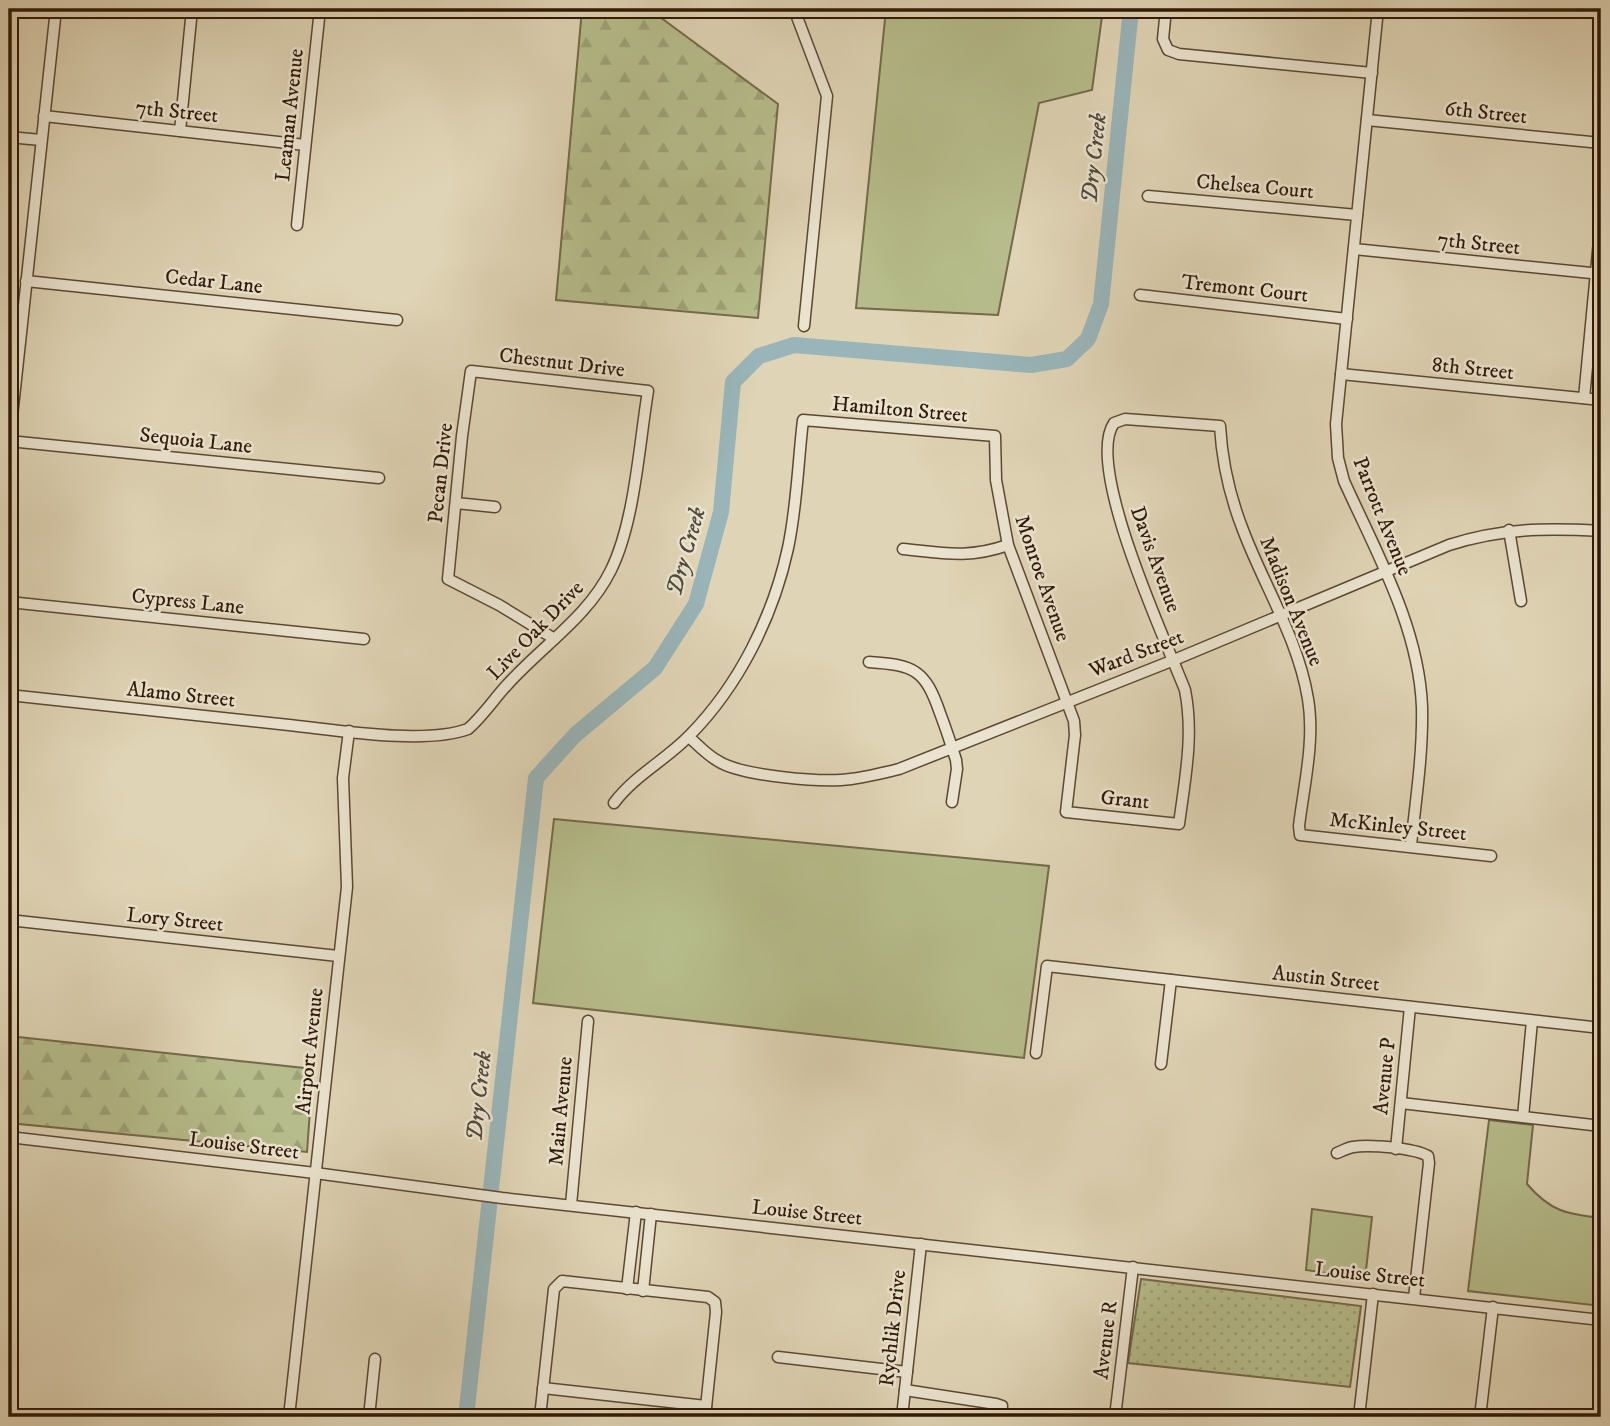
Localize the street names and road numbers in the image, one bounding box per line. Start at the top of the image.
street label: Leaman Avenue [270,47,310,183]
street label: 7th Street [134,95,220,129]
street label: 6th Street [1443,96,1529,130]
street label: Chelsea Court [1195,169,1315,205]
street label: 7th Street [1436,227,1522,261]
street label: Cedar Lane [164,264,264,300]
street label: Tremont Court [1180,269,1310,309]
street label: Chestnut Drive [498,342,626,384]
street label: 8th Street [1431,352,1516,386]
street label: Hamilton Street [831,391,969,429]
street label: Pecan Drive [423,421,459,525]
street label: Sequoia Lane [138,422,254,460]
street label: Parrott Avenue [1347,453,1418,580]
street label: Davis Avenue [1124,503,1186,616]
street label: Monroe Avenue [1008,512,1076,645]
street label: Madison Avenue [1253,533,1329,670]
street label: Live Oak Drive [482,575,590,686]
street label: Cypress Lane [130,583,246,621]
street label: Ward Street [1084,624,1188,684]
street label: Alamo Street [125,676,237,714]
street label: Grant [1099,785,1151,816]
street label: McKinley Street [1328,807,1468,847]
street label: Lory Street [125,902,225,938]
street label: Austin Street [1271,960,1381,998]
street label: Airport Avenue [290,986,330,1116]
street label: Avenue P [1368,1036,1402,1116]
street label: Main Avenue [543,1055,579,1167]
street label: Louise Street [187,1126,301,1166]
street label: Louise Street [750,1194,864,1232]
street label: Louise Street [1313,1256,1427,1294]
street label: Rychlik Drive [874,1268,912,1388]
street label: Avenue R [1088,1299,1124,1381]

